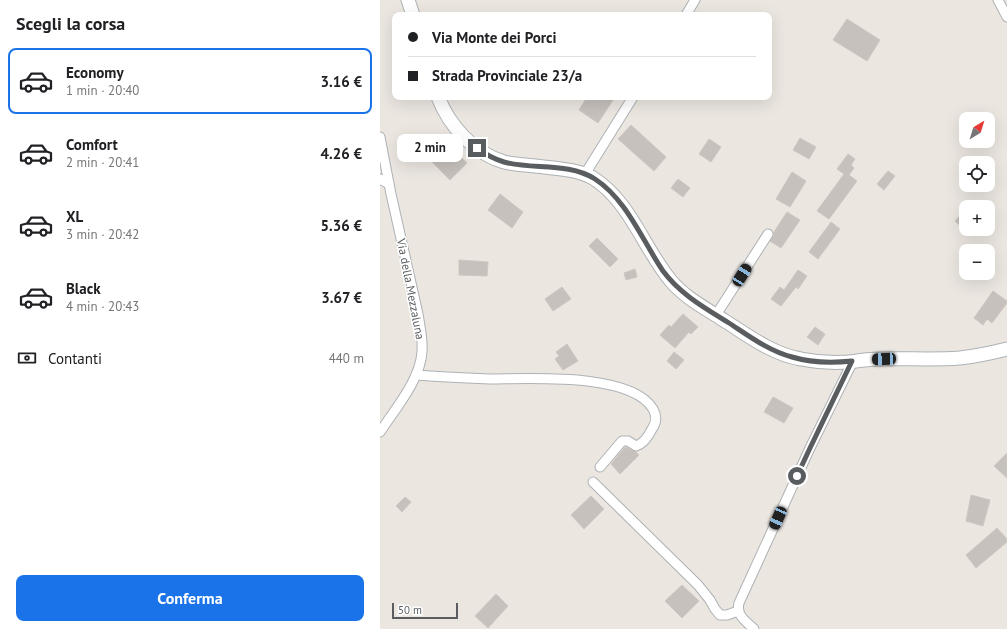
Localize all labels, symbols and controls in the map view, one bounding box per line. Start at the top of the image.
text: Scegli la corsa [16,12,125,35]
text: Via Monte dei Porci [432,28,557,47]
icon: car [18,63,54,99]
text: Economy [66,63,124,82]
text: Strada Provinciale 23/a [432,66,582,85]
text: 3.16 € [320,72,362,91]
text: 1 min · 20:40 [66,82,139,99]
north arrow [959,112,995,148]
map controls [959,112,995,280]
callout: 2 min [397,134,463,162]
icon: car [18,135,54,171]
text: Comfort [66,135,118,154]
text: 2 min [414,139,446,156]
route end [468,139,486,157]
text: 4.26 € [320,144,362,163]
text: 2 min · 20:41 [66,154,139,171]
button: locate [959,156,995,192]
button: + [959,200,995,236]
icon: car [18,207,54,243]
text: XL [66,207,83,226]
text: 5.36 € [320,216,362,235]
text: 3 min · 20:42 [66,226,139,243]
street label: Via della Mezzaluna [394,236,428,341]
button: − [959,244,995,280]
car [731,262,753,288]
icon: car [18,279,54,315]
text: Black [66,279,101,298]
text: 3.67 € [321,288,362,307]
text: 4 min · 20:43 [66,298,139,315]
icon: cash [16,347,38,369]
text: Contanti [48,349,102,368]
text: 440 m [329,350,364,367]
car [872,353,896,365]
route start [788,467,806,485]
car [768,505,788,531]
button: Conferma [16,575,364,621]
scale bar [392,601,458,620]
text: 50 m [398,603,422,617]

